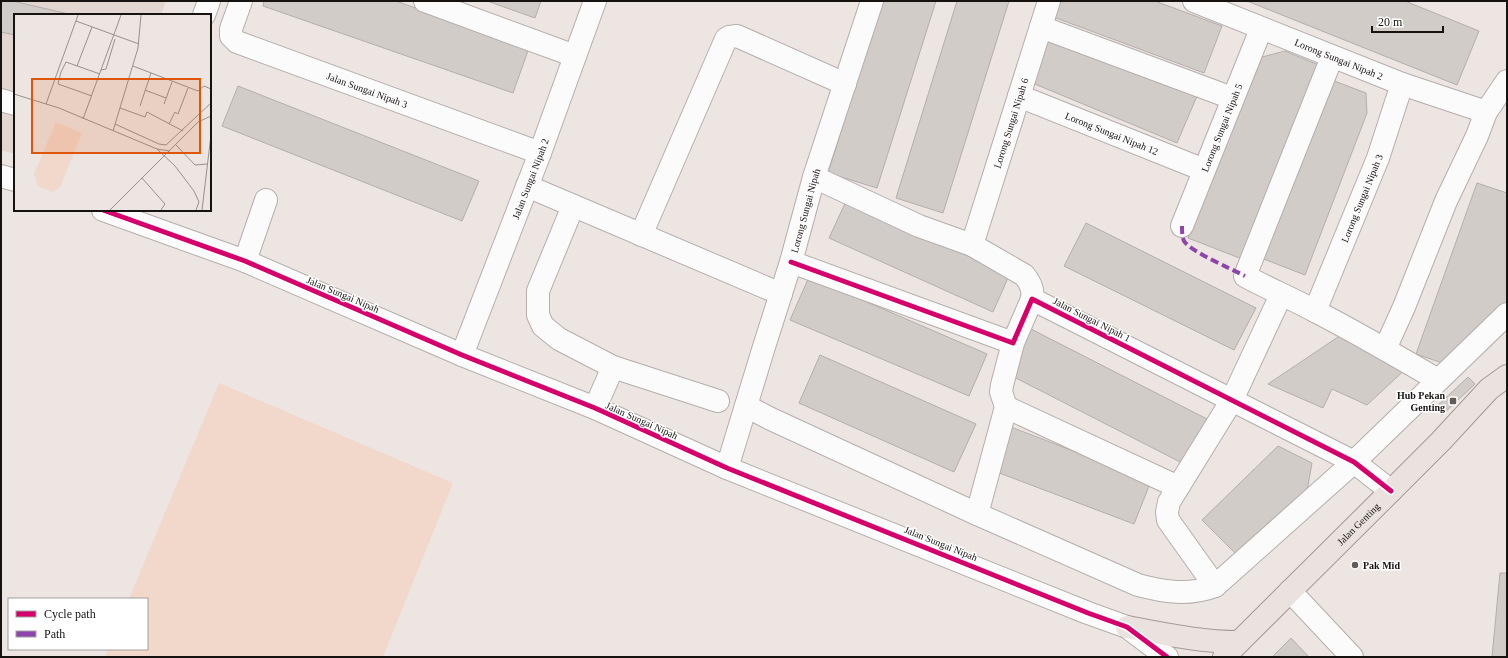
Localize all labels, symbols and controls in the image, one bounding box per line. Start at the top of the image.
scale bar [1372,8,1443,34]
inset map [14,14,211,211]
text: 20 m [1378,15,1403,29]
street label: Lorong Sungai Nipah 2 [1293,37,1384,82]
street label: Jalan Sungai Nipah 3 [325,70,409,110]
street label: Lorong Sungai Nipah 6 [992,77,1030,170]
street label: Lorong Sungai Nipah 5 [1199,82,1245,174]
street label: Lorong Sungai Nipah 12 [1064,110,1160,157]
street label: Jalan Sungai Nipah 2 [510,137,551,221]
street label: Lorong Sungai Nipah 3 [1339,153,1385,244]
street label: Lorong Sungai Nipah [789,167,822,254]
street label: Jalan Sungai Nipah [305,274,381,315]
street label: Jalan Sungai Nipah 1 [1051,295,1132,344]
place label: Hub Pekan Genting [1397,390,1445,413]
marker: Hub Pekan Genting [1448,396,1458,406]
street label: Jalan Sungai Nipah [604,400,680,441]
street label: Jalan Genting [1335,501,1382,548]
street label: Jalan Sungai Nipah [903,524,979,563]
marker: Pak Mid [1350,560,1360,570]
place label: Pak Mid [1363,560,1400,571]
legend [8,598,148,650]
text: Cycle path [44,607,96,621]
text: Path [44,627,65,641]

